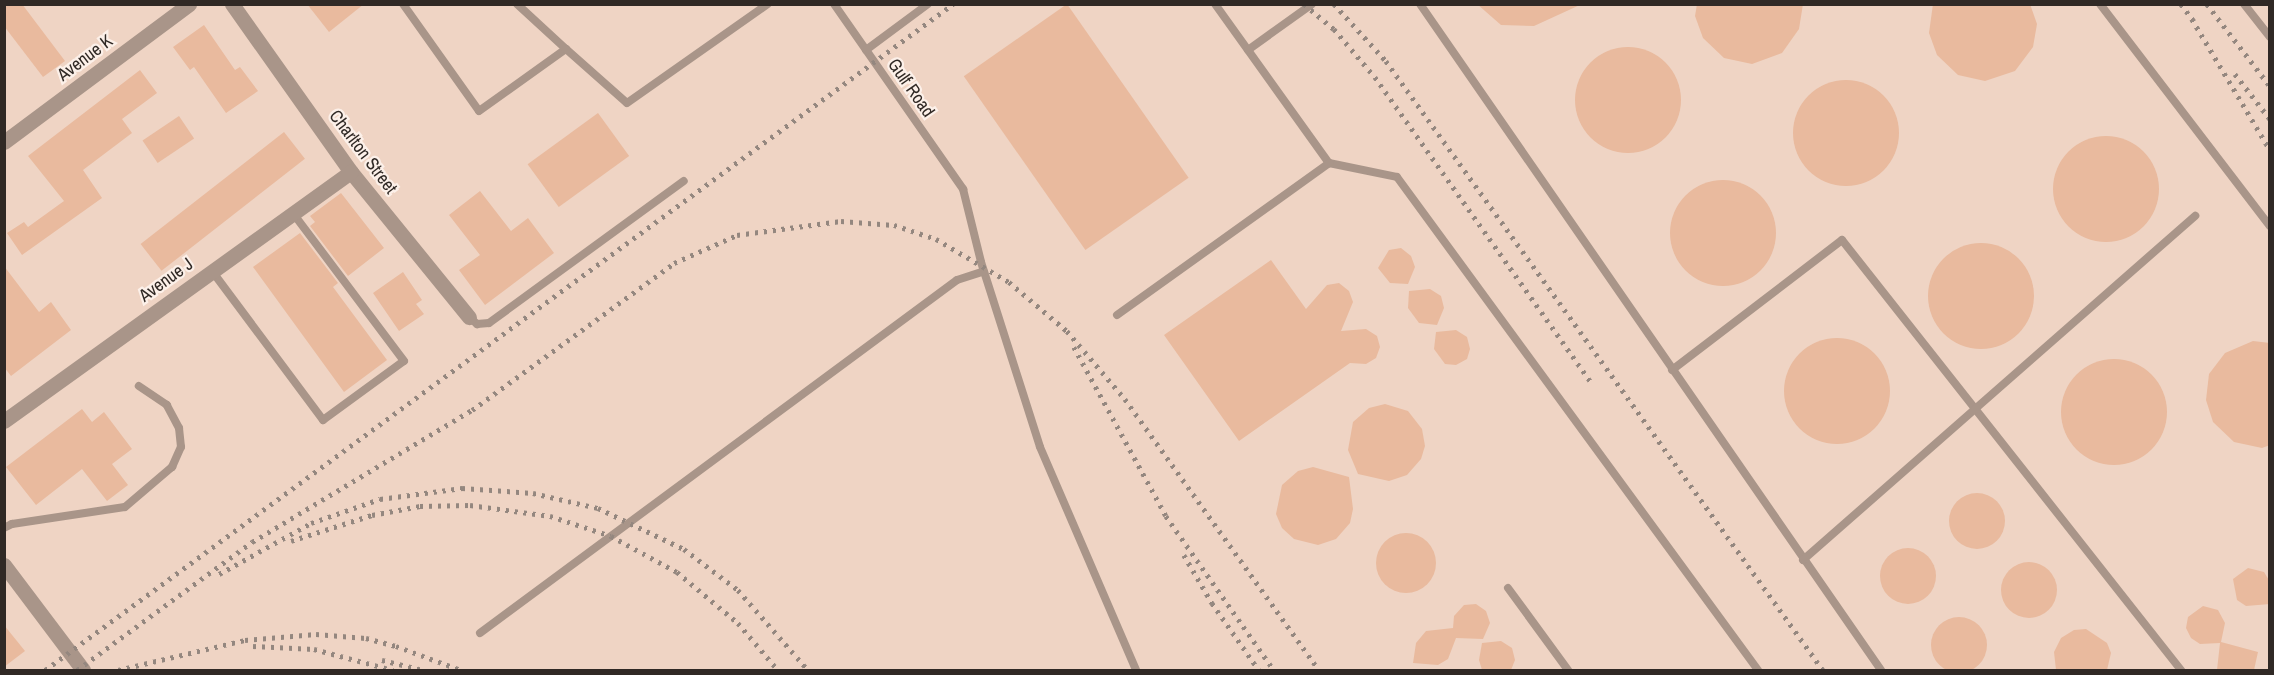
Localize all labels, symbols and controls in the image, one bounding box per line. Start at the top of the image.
street label: Avenue K [53,30,117,86]
street label: Gulf Road [883,55,939,121]
street label: Charlton Street [325,106,401,198]
street label: Avenue J [135,253,197,307]

